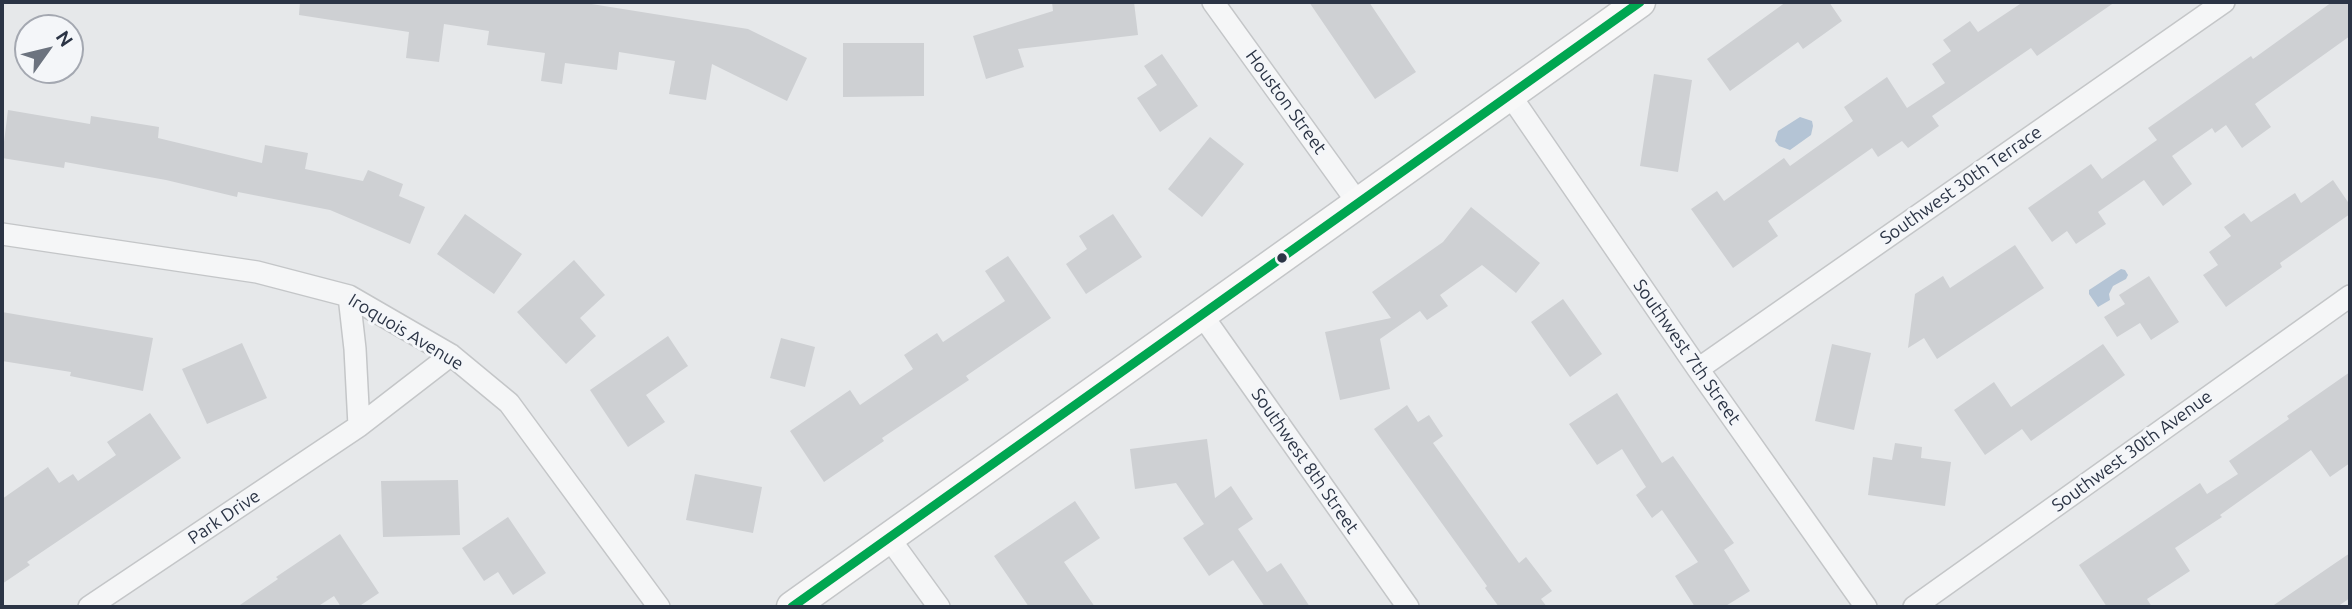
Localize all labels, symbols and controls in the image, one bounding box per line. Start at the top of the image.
north arrow [14,14,84,84]
text: N [52,26,78,50]
street label: Houston Street [1241,46,1331,158]
street label: Southwest 30th Terrace [1876,121,2046,249]
unlabelled marker [1275,251,1289,265]
street label: Southwest 7th Street [1629,275,1745,429]
street label: Iroquois Avenue [345,289,467,375]
street label: Southwest 8th Street [1247,384,1363,538]
street label: Southwest 30th Avenue [2048,386,2216,516]
street label: Park Drive [184,485,264,549]

